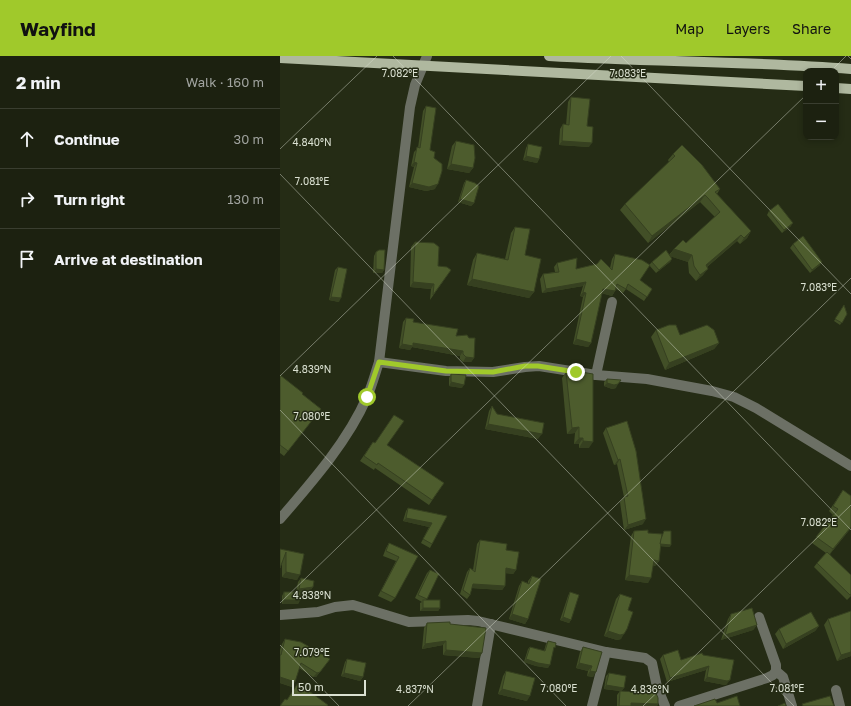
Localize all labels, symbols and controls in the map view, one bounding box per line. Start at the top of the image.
text: Wayfind [20,17,96,40]
text: Map [675,20,704,37]
text: Layers [726,20,770,37]
text: Share [792,20,831,37]
text: 7.082°E [382,67,418,79]
text: 7.083°E [610,67,646,79]
map controls [803,68,839,140]
button: + [803,68,839,104]
text: 2 min [16,72,60,93]
text: Walk · 160 m [186,74,264,90]
button: − [803,104,839,140]
icon: ahead [16,128,38,150]
text: Continue [54,130,120,148]
text: 30 m [234,131,264,147]
text: 4.840°N [293,136,332,148]
text: 7.081°E [295,175,329,187]
icon: right [16,188,38,210]
text: Turn right [54,190,125,208]
text: 130 m [227,191,264,207]
icon: arrive [16,248,38,270]
text: Arrive at destination [54,250,203,268]
text: 7.083°E [801,281,837,293]
text: 4.839°N [293,363,331,375]
route end [567,363,585,381]
route start [358,388,376,406]
text: 7.080°E [294,410,330,422]
text: 7.082°E [801,516,837,528]
text: 4.838°N [293,589,331,601]
text: 7.079°E [294,646,330,658]
scale bar [292,678,366,697]
text: 50 m [298,680,324,693]
text: 7.080°E [541,682,577,694]
text: 7.081°E [770,682,804,694]
text: 4.837°N [396,683,434,695]
text: 4.836°N [631,683,669,695]

